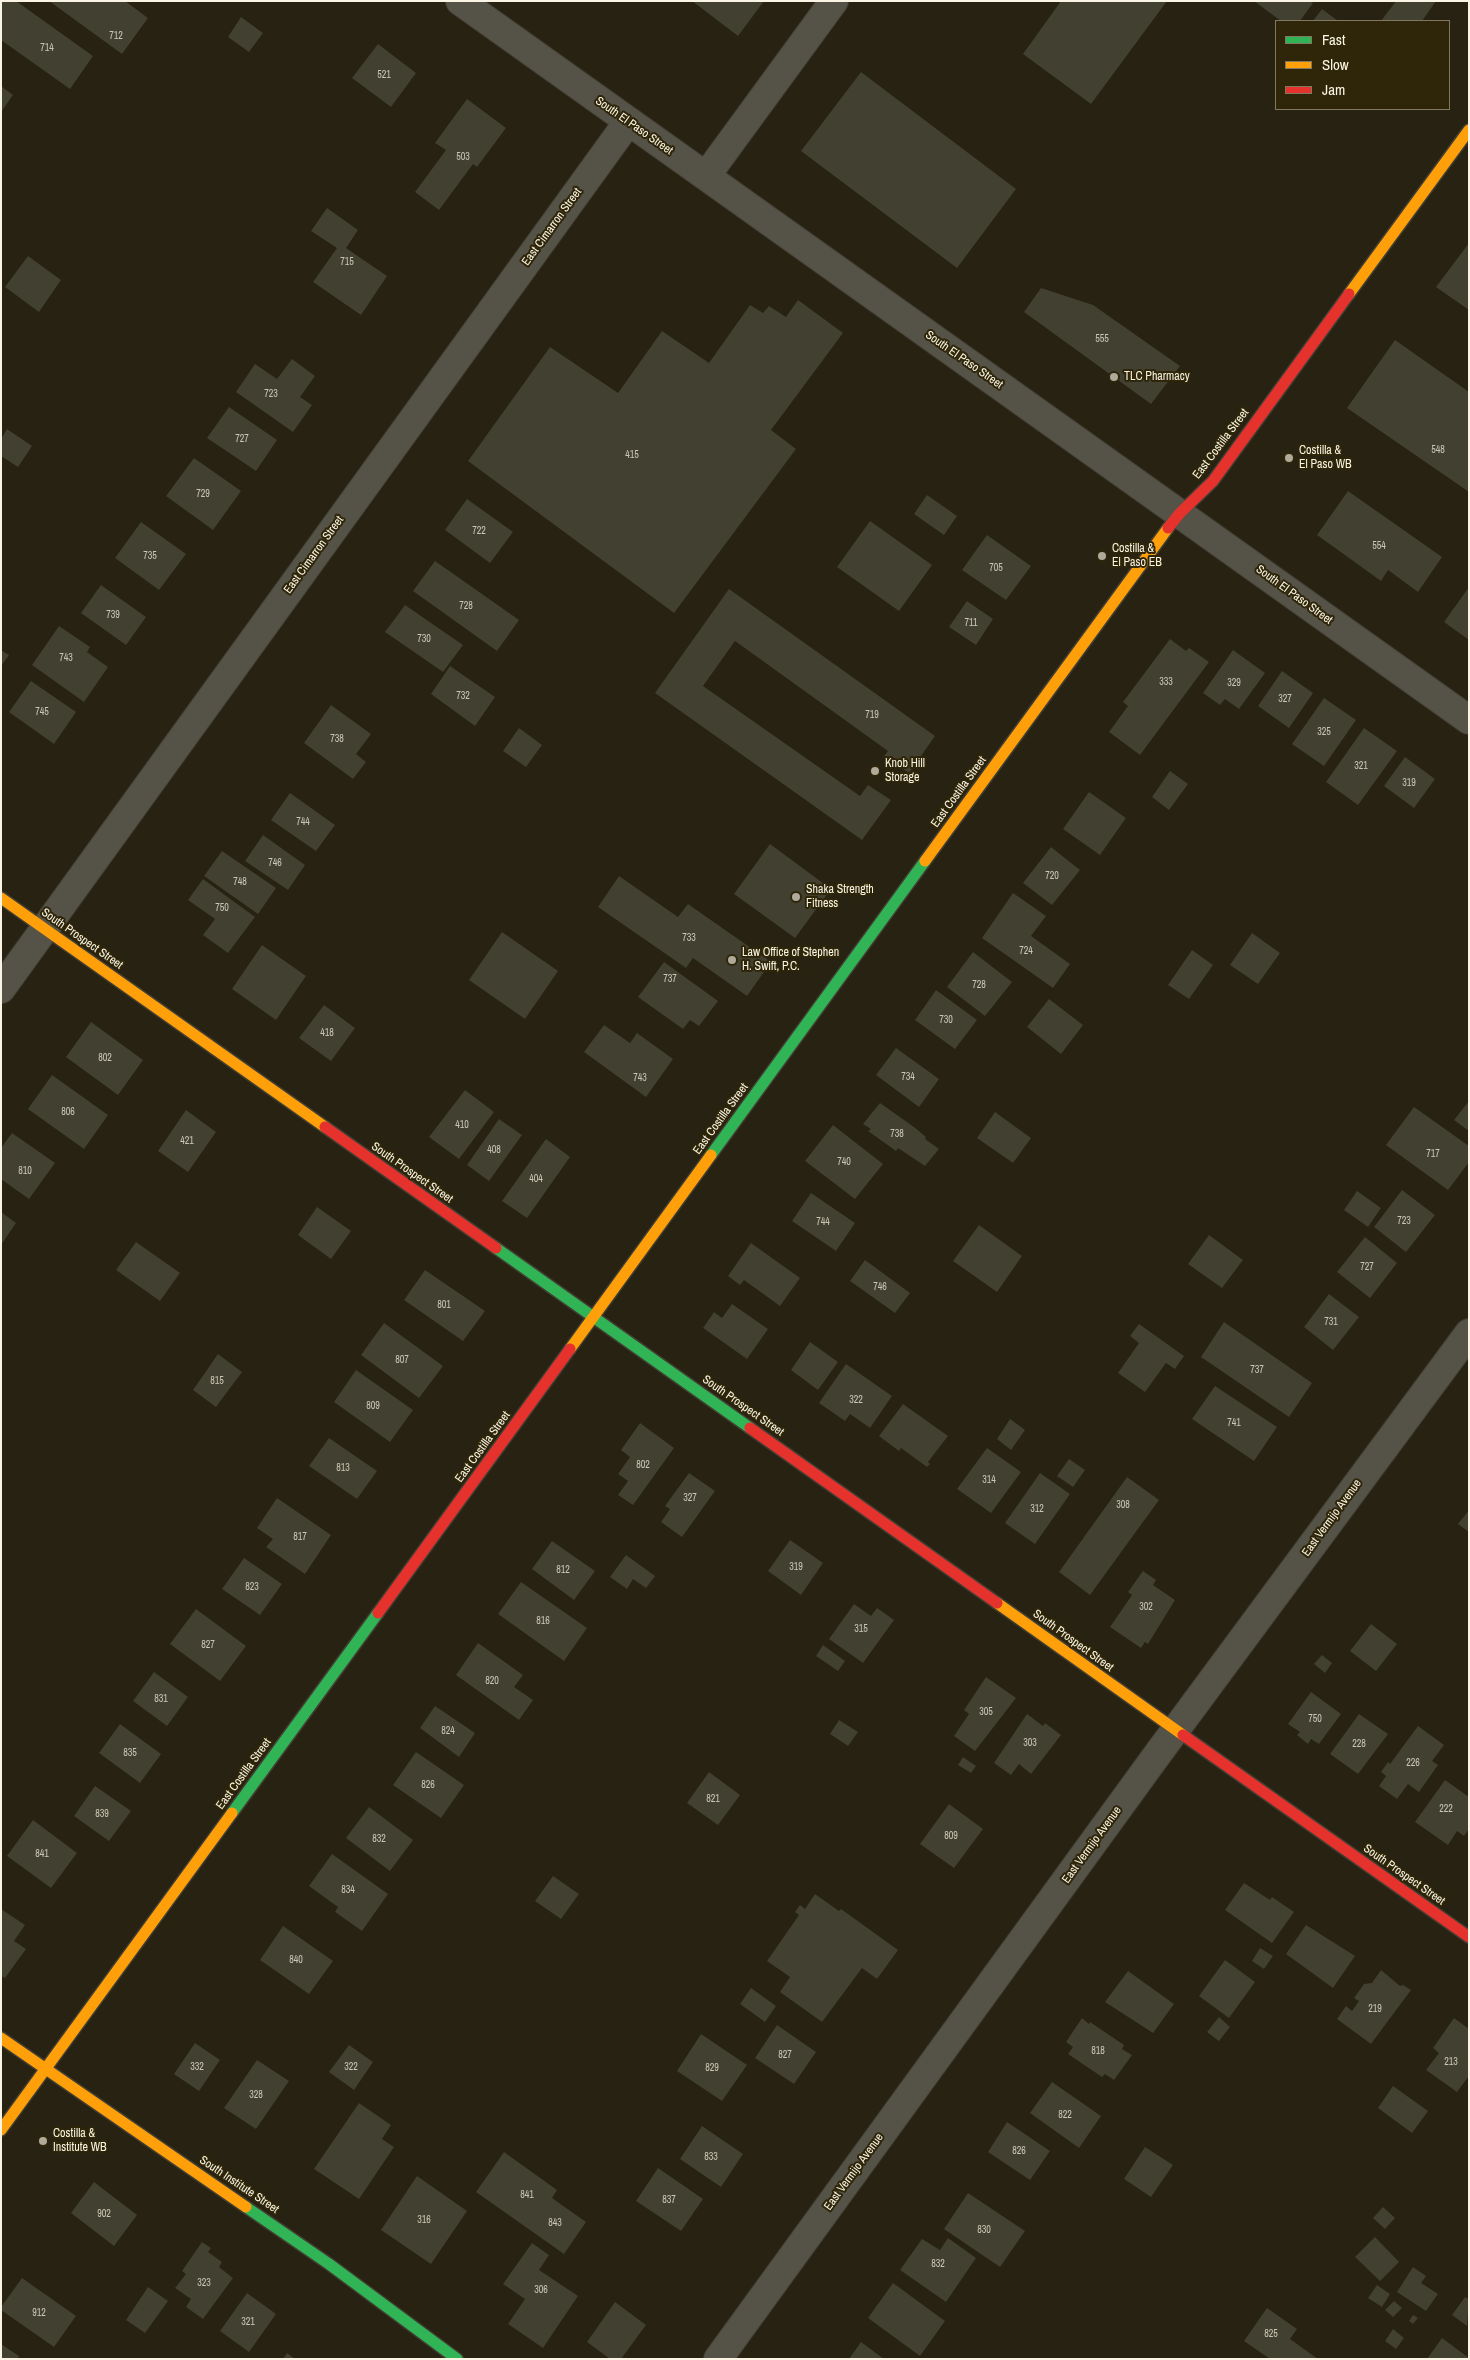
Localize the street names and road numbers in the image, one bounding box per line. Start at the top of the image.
street label: South El Paso Street [592,94,676,158]
street label: East Cimarron Street [519,185,585,269]
street label: South El Paso Street [922,328,1006,392]
street label: East Costilla Street [1190,406,1252,482]
street label: East Cimarron Street [281,513,347,597]
street label: South El Paso Street [1253,562,1335,628]
street label: East Costilla Street [928,754,990,830]
street label: South Prospect Street [38,905,126,973]
street label: East Costilla Street [690,1081,752,1157]
street label: South Prospect Street [368,1139,456,1207]
street label: South Prospect Street [699,1372,787,1440]
street label: East Costilla Street [452,1409,514,1485]
street label: East Vermijo Avenue [1299,1477,1365,1559]
street label: South Prospect Street [1030,1607,1116,1675]
street label: East Costilla Street [213,1736,275,1812]
street label: East Vermijo Avenue [1059,1804,1125,1886]
street label: South Prospect Street [1360,1841,1448,1909]
street label: East Vermijo Avenue [821,2131,887,2213]
street label: South Institute Street [197,2153,281,2217]

